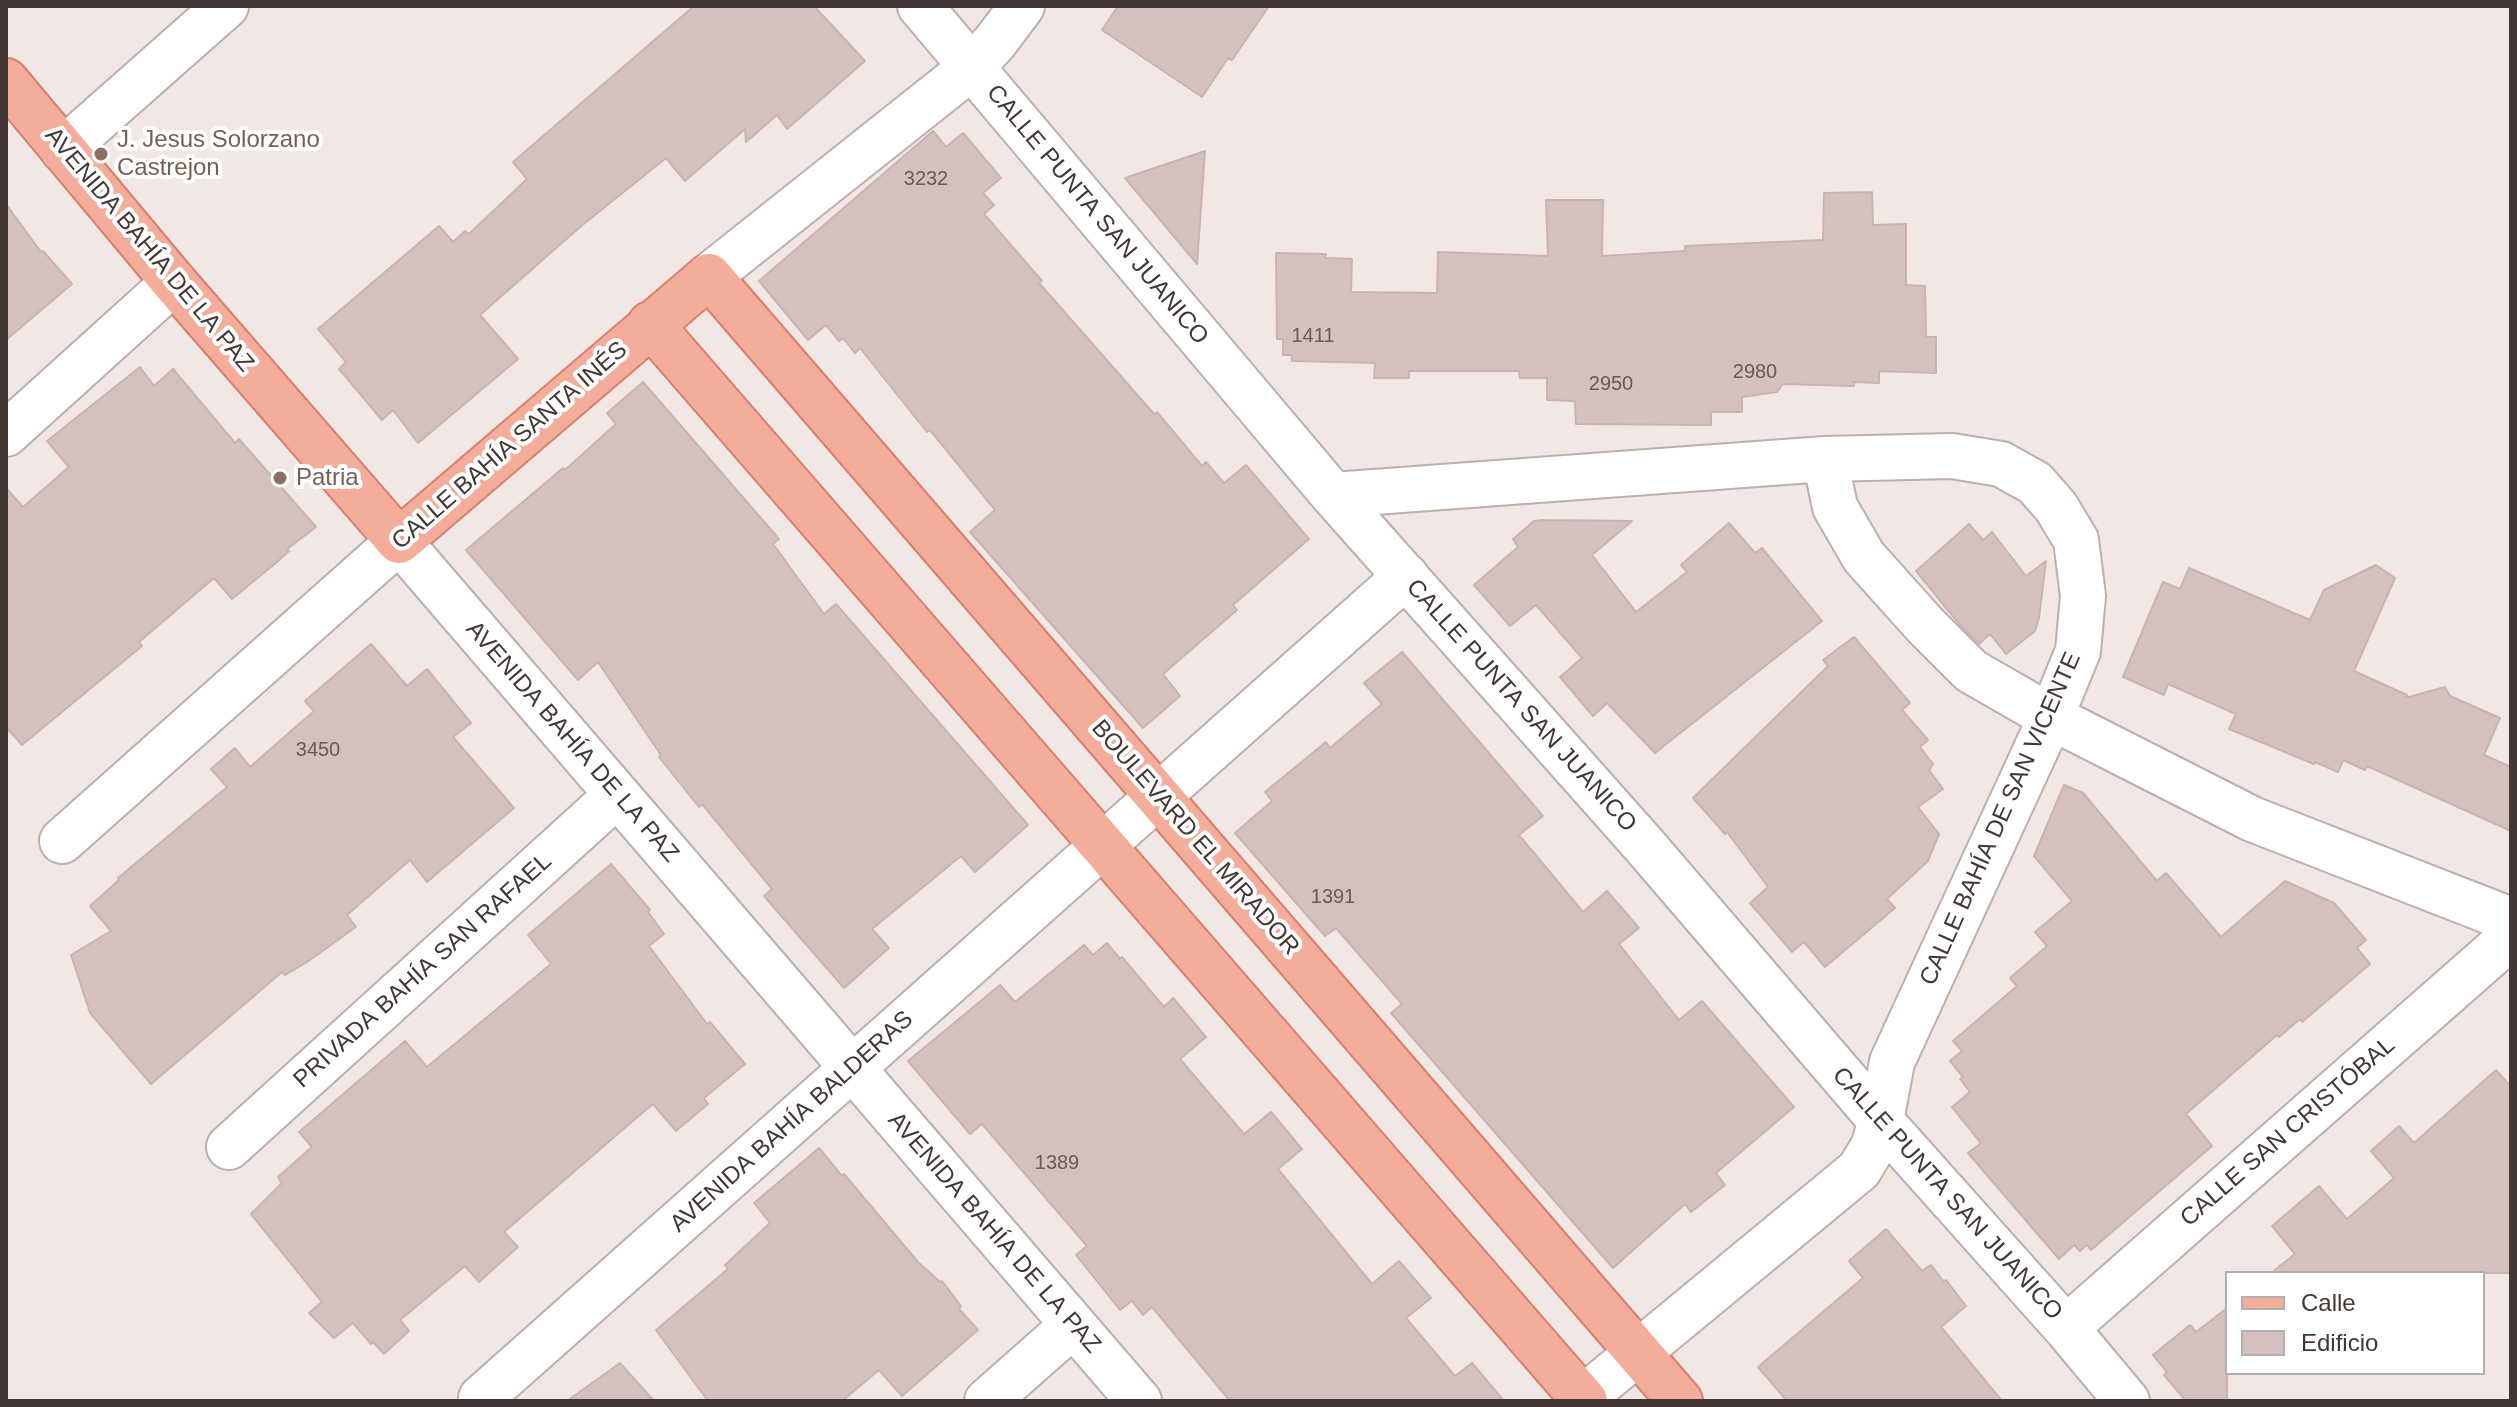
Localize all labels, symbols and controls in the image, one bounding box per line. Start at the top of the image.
street label: CALLE PUNTA SAN JUANICO [980,79,1214,351]
street label: AVENIDA BAHÍA DE LA PAZ [38,122,260,378]
place label: J. Jesus Solorzano Castrejon [117,126,320,182]
marker: J. Jesus Solorzano Castrejon [92,145,110,163]
house number: 3232 [904,167,948,191]
house number: 1411 [1291,324,1335,348]
street label: CALLE BAHÍA SANTA INÉS [386,336,634,556]
house number: 2980 [1733,360,1777,384]
house number: 2950 [1589,372,1633,396]
place label: Patria [296,464,359,492]
marker: Patria [271,469,289,487]
street label: CALLE PUNTA SAN JUANICO [1400,574,1642,838]
street label: AVENIDA BAHÍA DE LA PAZ [459,616,685,868]
street label: CALLE BAHÍA DE SAN VICENTE [1914,648,2088,990]
street label: BOULEVARD EL MIRADOR [1085,714,1305,962]
house number: 3450 [296,738,340,762]
street label: PRIVADA BAHÍA SAN RAFAEL [288,848,558,1094]
house number: 1391 [1311,885,1355,909]
street label: AVENIDA BAHÍA BALDERAS [665,1005,919,1239]
street label: CALLE SAN CRISTÓBAL [2175,1031,2401,1233]
street label: CALLE PUNTA SAN JUANICO [1826,1062,2068,1326]
street label: AVENIDA BAHÍA DE LA PAZ [881,1107,1107,1359]
house number: 1389 [1035,1151,1079,1175]
legend [2225,1271,2485,1375]
text: Calle [2301,1289,2356,1316]
text: Edificio [2301,1329,2378,1356]

